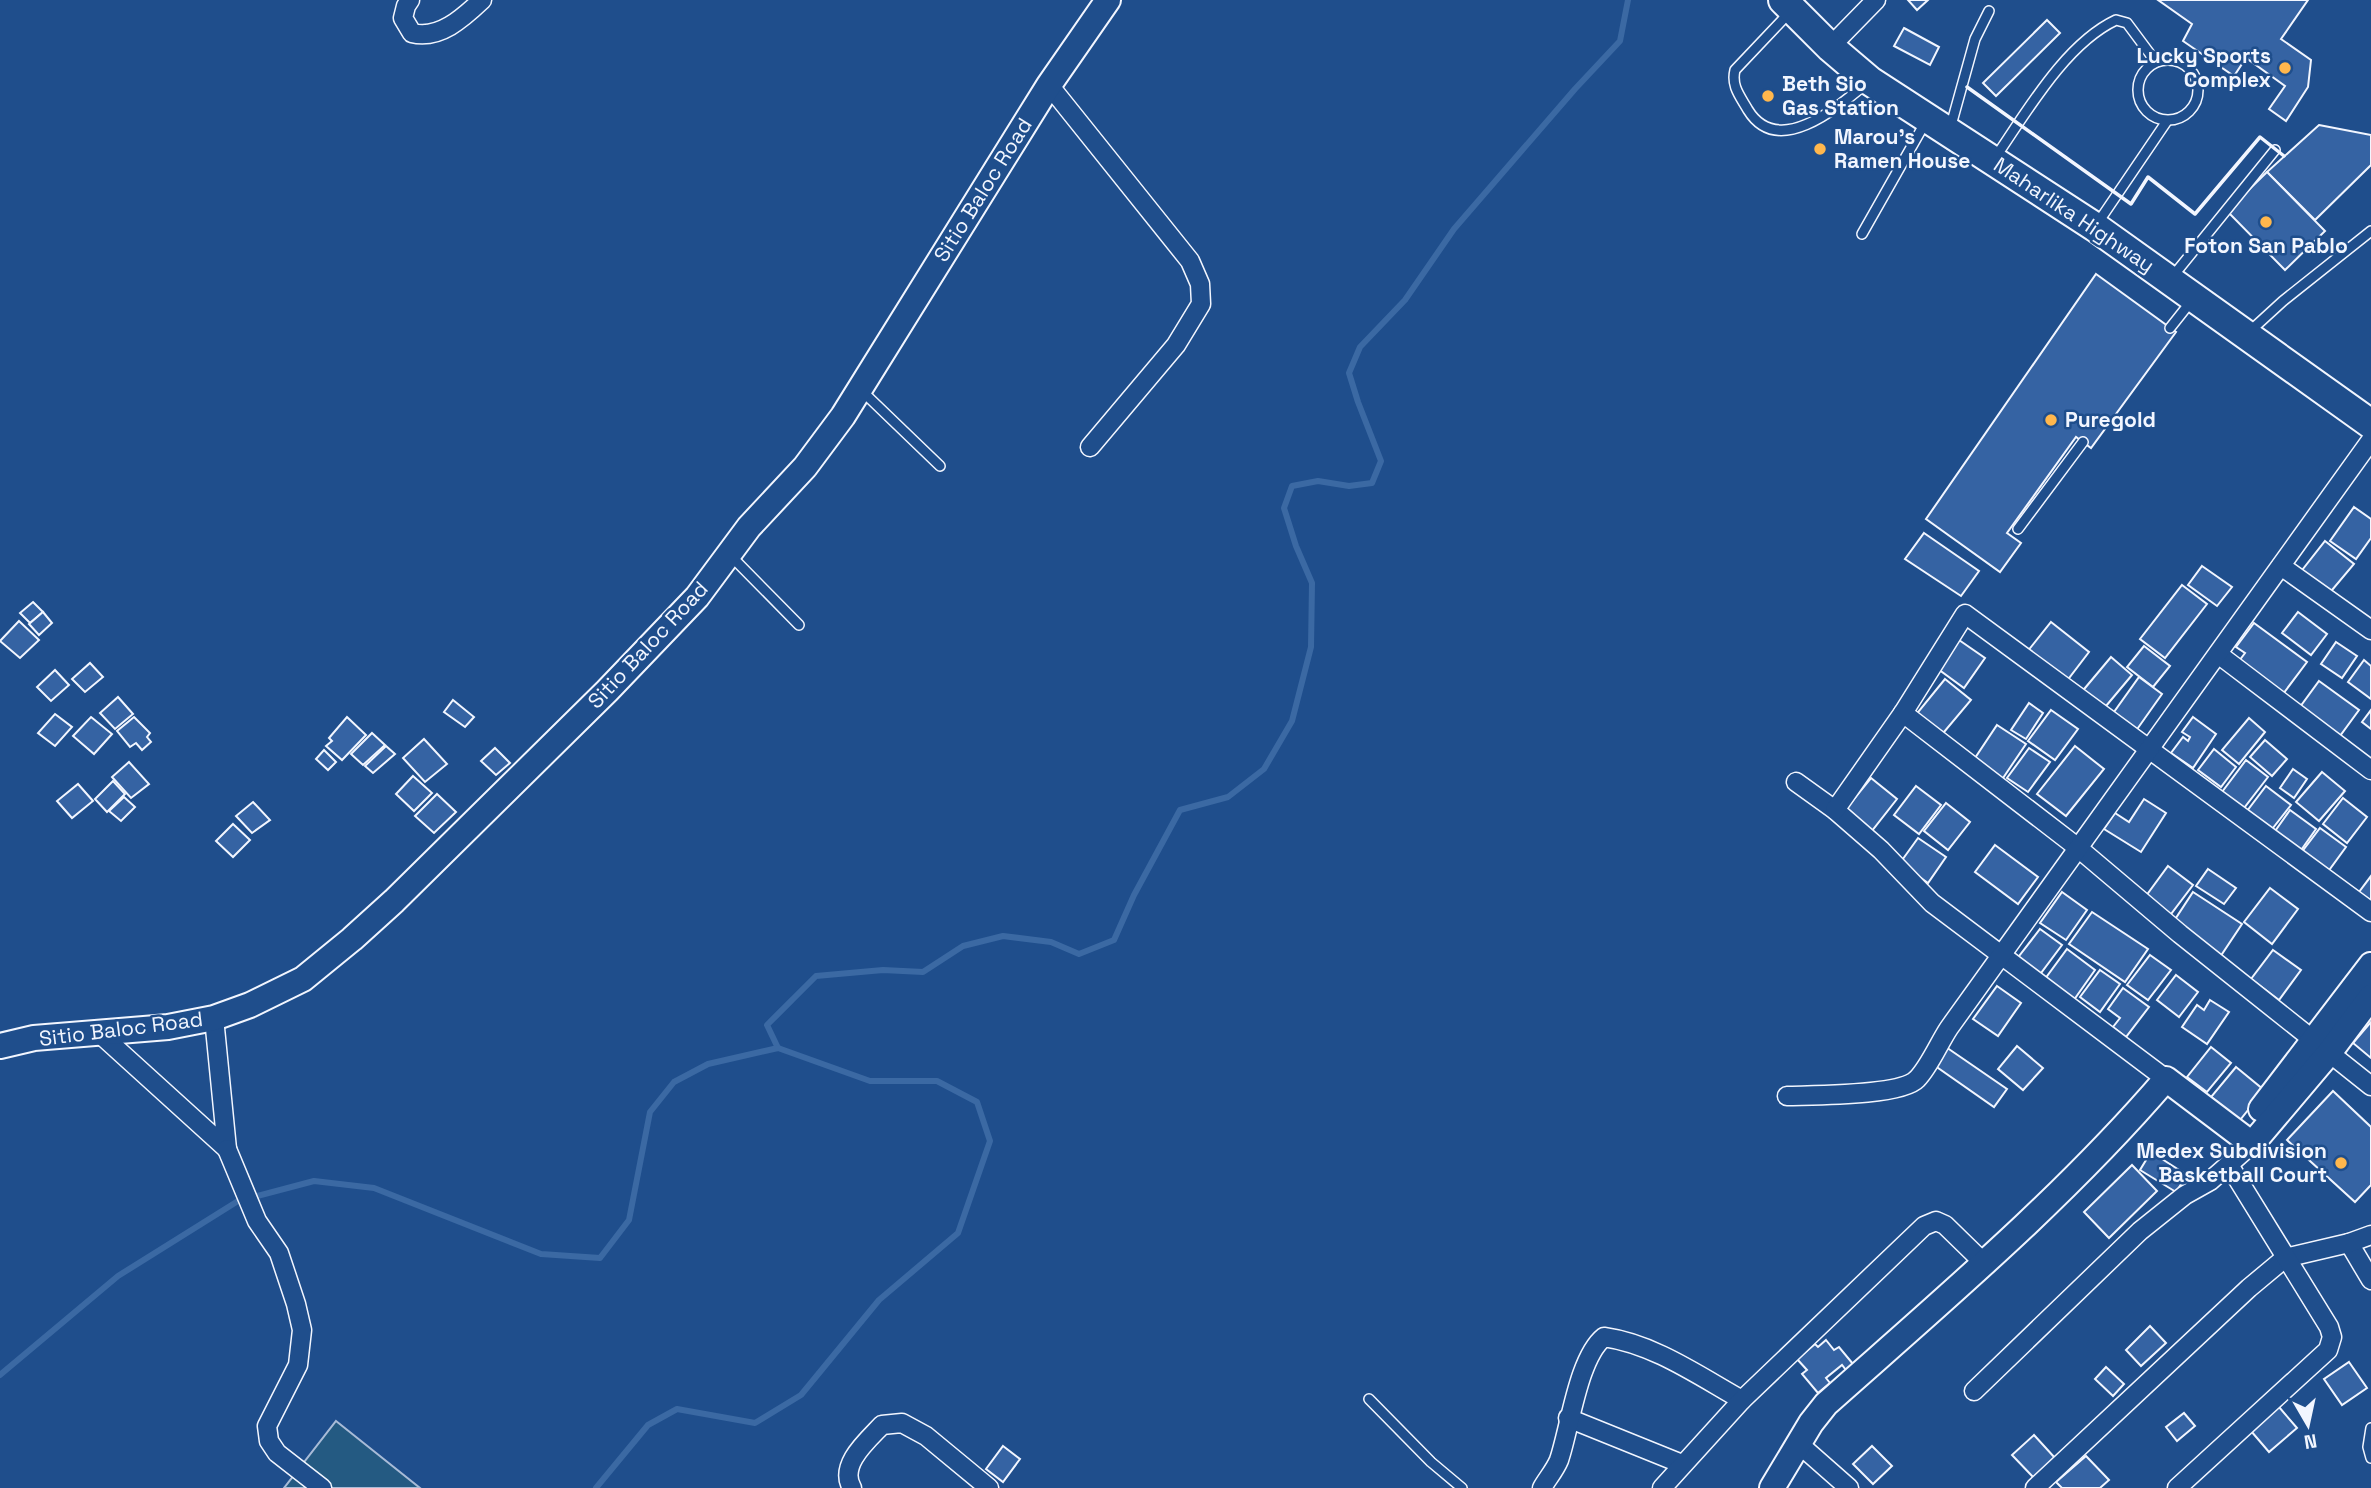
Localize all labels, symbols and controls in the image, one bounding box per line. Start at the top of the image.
place label: Lucky Sports Complex [2136,42,2271,93]
marker: Lucky Sports Complex [2277,60,2293,76]
place label: Beth Sio Gas Station [1782,70,1899,121]
marker: Beth Sio Gas Station [1760,88,1776,104]
street label: Sitio Baloc Road [927,113,1038,267]
place label: Marou’s Ramen House [1834,123,1970,174]
marker: Marou’s Ramen House [1812,141,1828,157]
street label: Maharlika Highway [1989,151,2160,278]
marker: Foton San Pablo [2258,214,2274,230]
place label: Foton San Pablo [2184,232,2348,259]
place label: Puregold [2065,406,2156,433]
marker: Puregold [2043,412,2059,428]
street label: Sitio Baloc Road [582,575,714,714]
street label: Sitio Baloc Road [38,1005,204,1052]
place label: Medex Subdivision Basketball Court [2136,1137,2327,1188]
marker: Medex Subdivision Basketball Court [2333,1155,2349,1171]
north arrow [2273,1390,2343,1460]
text: N [2302,1428,2319,1455]

